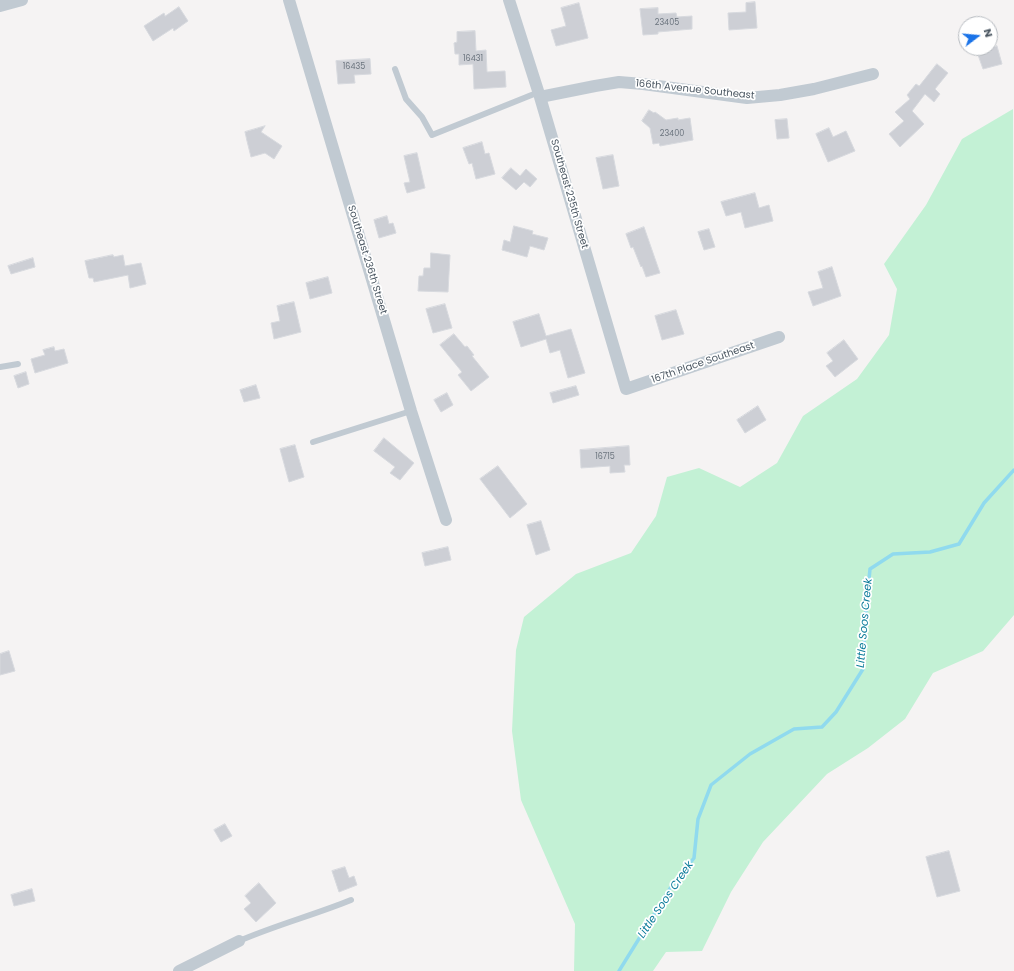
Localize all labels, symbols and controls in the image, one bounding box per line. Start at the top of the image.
north arrow [958,16,998,56]
house number: 23405 [655,18,679,28]
text: N [980,27,997,39]
house number: 16431 [463,54,483,64]
house number: 16435 [343,62,365,72]
street label: 166th Avenue Southeast [635,78,755,102]
house number: 23400 [660,129,684,139]
street label: Southeast 235th Street [548,138,590,250]
street label: Southeast 236th Street [345,204,389,316]
street label: 167th Place Southeast [650,340,756,386]
house number: 16715 [595,452,615,462]
water label: Little Soos Creek [855,578,875,668]
water label: Little Soos Creek [635,859,697,941]

